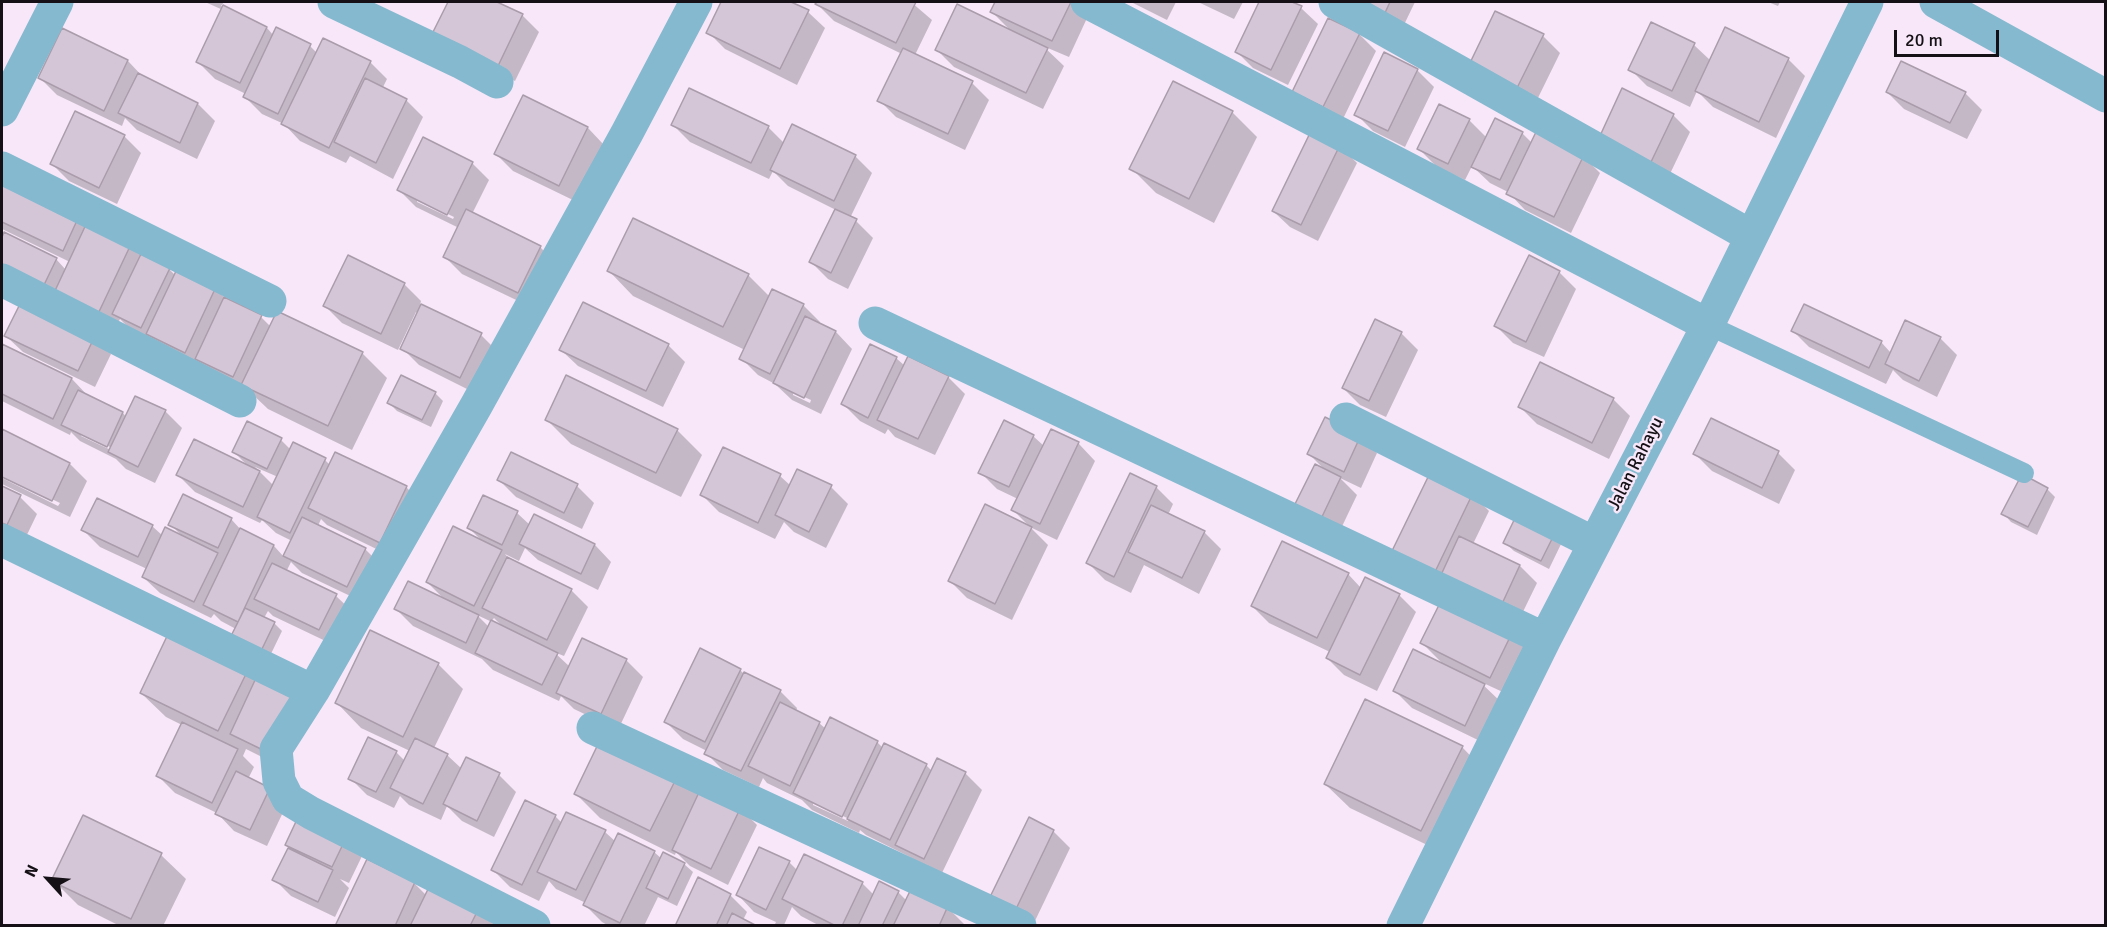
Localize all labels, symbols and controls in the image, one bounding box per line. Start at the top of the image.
scale bar [1897,18,2002,56]
text: 20 m [1905,29,1943,51]
street label: Jalan Rahayu [1603,414,1669,514]
north arrow [18,849,78,909]
text: N [20,862,43,881]

